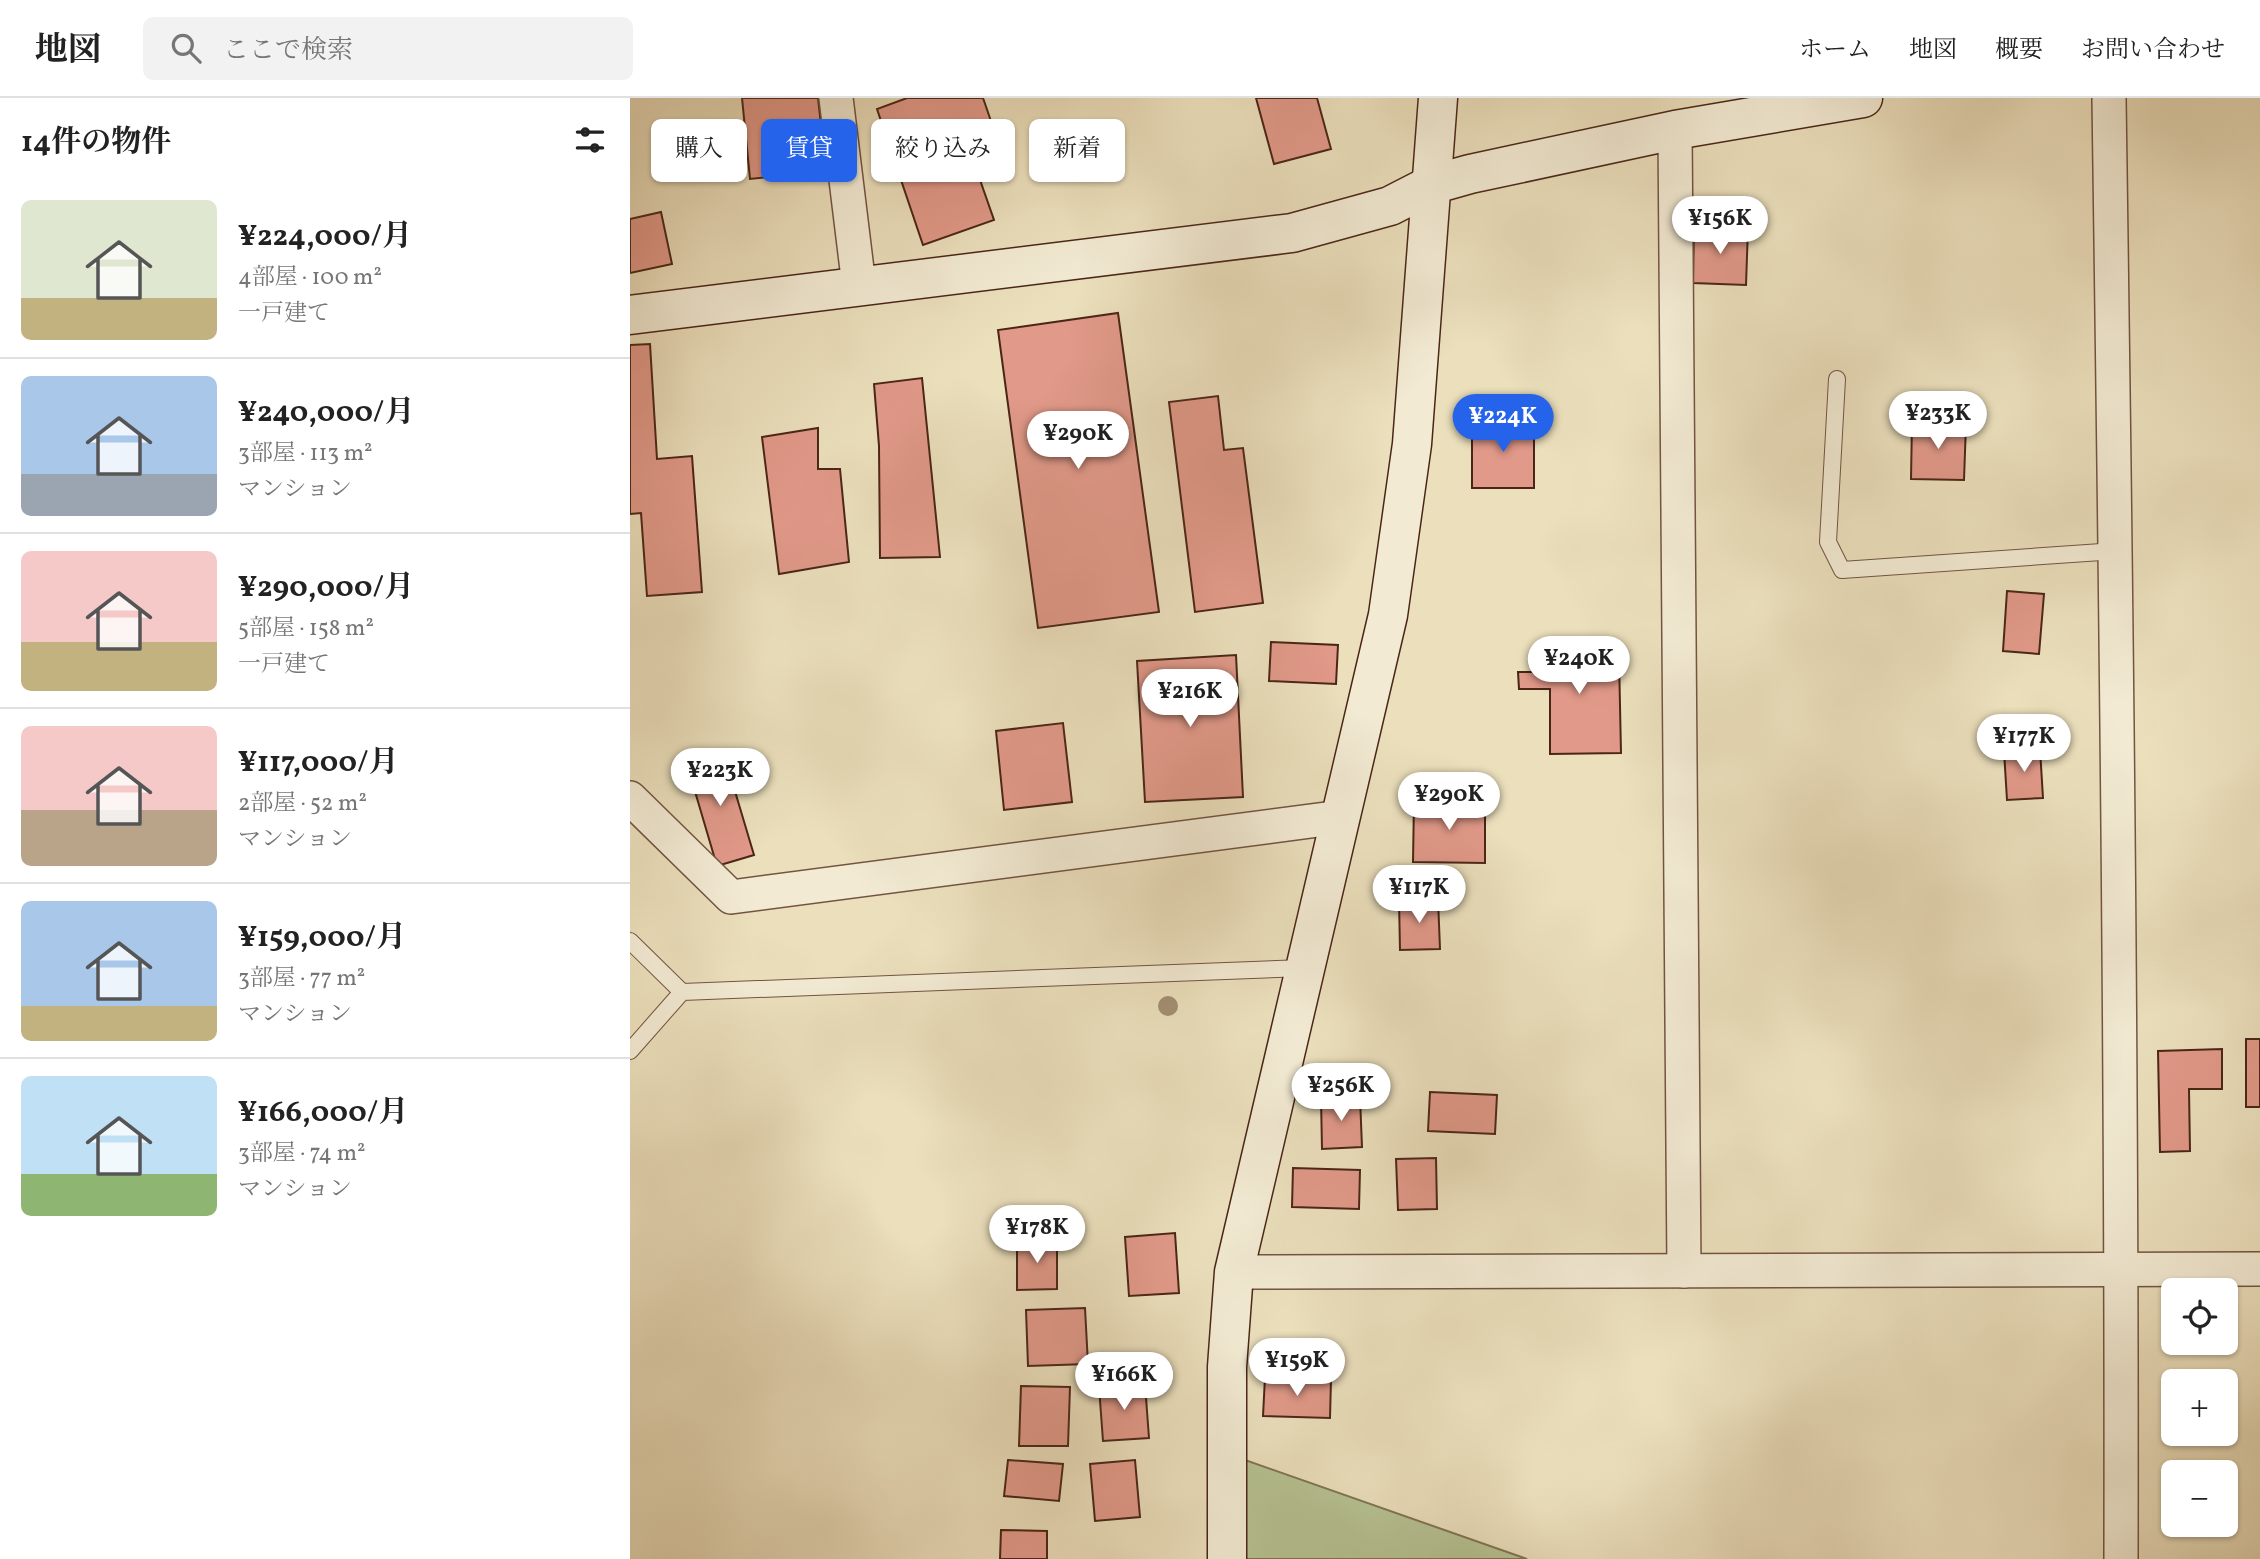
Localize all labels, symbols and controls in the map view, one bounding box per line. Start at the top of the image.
search box [143,17,633,80]
text: 地図 [35,29,101,75]
icon: search [167,29,205,67]
text: ここで検索 [223,33,353,69]
text: ホーム [1799,34,1871,68]
text: 地図 [1909,34,1957,68]
text: 概要 [1995,34,2043,68]
text: お問い合わせ [2081,34,2225,68]
chip: 購入 [651,119,747,182]
chip: 賃貸 [761,119,857,182]
chip: 絞り込み [871,119,1015,182]
chip: 新着 [1029,119,1125,182]
icon: filters [571,121,609,159]
text: 14件の物件 [21,122,171,164]
pin: ¥156K [1671,197,1769,256]
text: ¥156K [1688,203,1752,235]
text: ¥224,000/月 [238,216,412,258]
icon: home [77,228,161,312]
text: 4部屋 · 100 m² [238,262,382,294]
text: 一戸建て [238,298,330,330]
text: ¥240,000/月 [238,392,414,434]
pin: ¥233K [1889,392,1987,451]
pin: ¥224K [1454,394,1552,454]
text: ¥233K [1905,398,1971,430]
text: ¥224K [1469,401,1537,433]
icon: home [77,404,161,488]
pin: ¥290K [1029,412,1127,471]
text: ¥290K [1043,418,1113,450]
text: 3部屋 · 113 m² [238,438,373,470]
text: マンション [238,474,352,506]
text: ¥290,000/月 [238,567,414,609]
icon: home [77,579,161,663]
text: 5部屋 · 158 m² [238,613,374,645]
pin: ¥240K [1530,636,1628,696]
text: ¥240K [1544,643,1614,675]
text: 一戸建て [238,649,330,681]
pin: ¥216K [1141,670,1239,729]
text: ¥216K [1157,676,1223,708]
pin: ¥177K [1975,714,2073,774]
text: ¥177K [1993,721,2055,753]
text: ¥117,000/月 [238,742,399,784]
pin: ¥223K [671,748,769,808]
icon: home [77,754,161,838]
text: ¥223K [687,755,753,787]
pin: ¥290K [1400,772,1498,832]
text: ¥290K [1414,779,1484,811]
text: 2部屋 · 52 m² [238,788,367,820]
text: マンション [238,824,352,856]
pin: ¥117K [1370,866,1468,925]
text: ¥117K [1389,872,1449,904]
text: ¥159,000/月 [238,917,406,959]
icon: home [77,929,161,1013]
text: 3部屋 · 77 m² [238,963,365,995]
text: マンション [238,999,352,1031]
pin: ¥256K [1292,1063,1390,1123]
text: ¥256K [1308,1070,1374,1102]
text: ¥166,000/月 [238,1092,408,1134]
icon: home [77,1104,161,1188]
text: 3部屋 · 74 m² [238,1138,366,1170]
text: マンション [238,1174,352,1206]
pin: ¥178K [988,1206,1086,1265]
text: ¥178K [1005,1212,1069,1244]
map controls [2161,1278,2238,1537]
button: locate [2161,1278,2238,1355]
pin: ¥159K [1248,1338,1346,1398]
text: ¥159K [1265,1345,1329,1377]
pin: ¥166K [1075,1352,1173,1412]
text: ¥166K [1091,1359,1157,1391]
button: + [2161,1369,2238,1446]
button: − [2161,1460,2238,1537]

